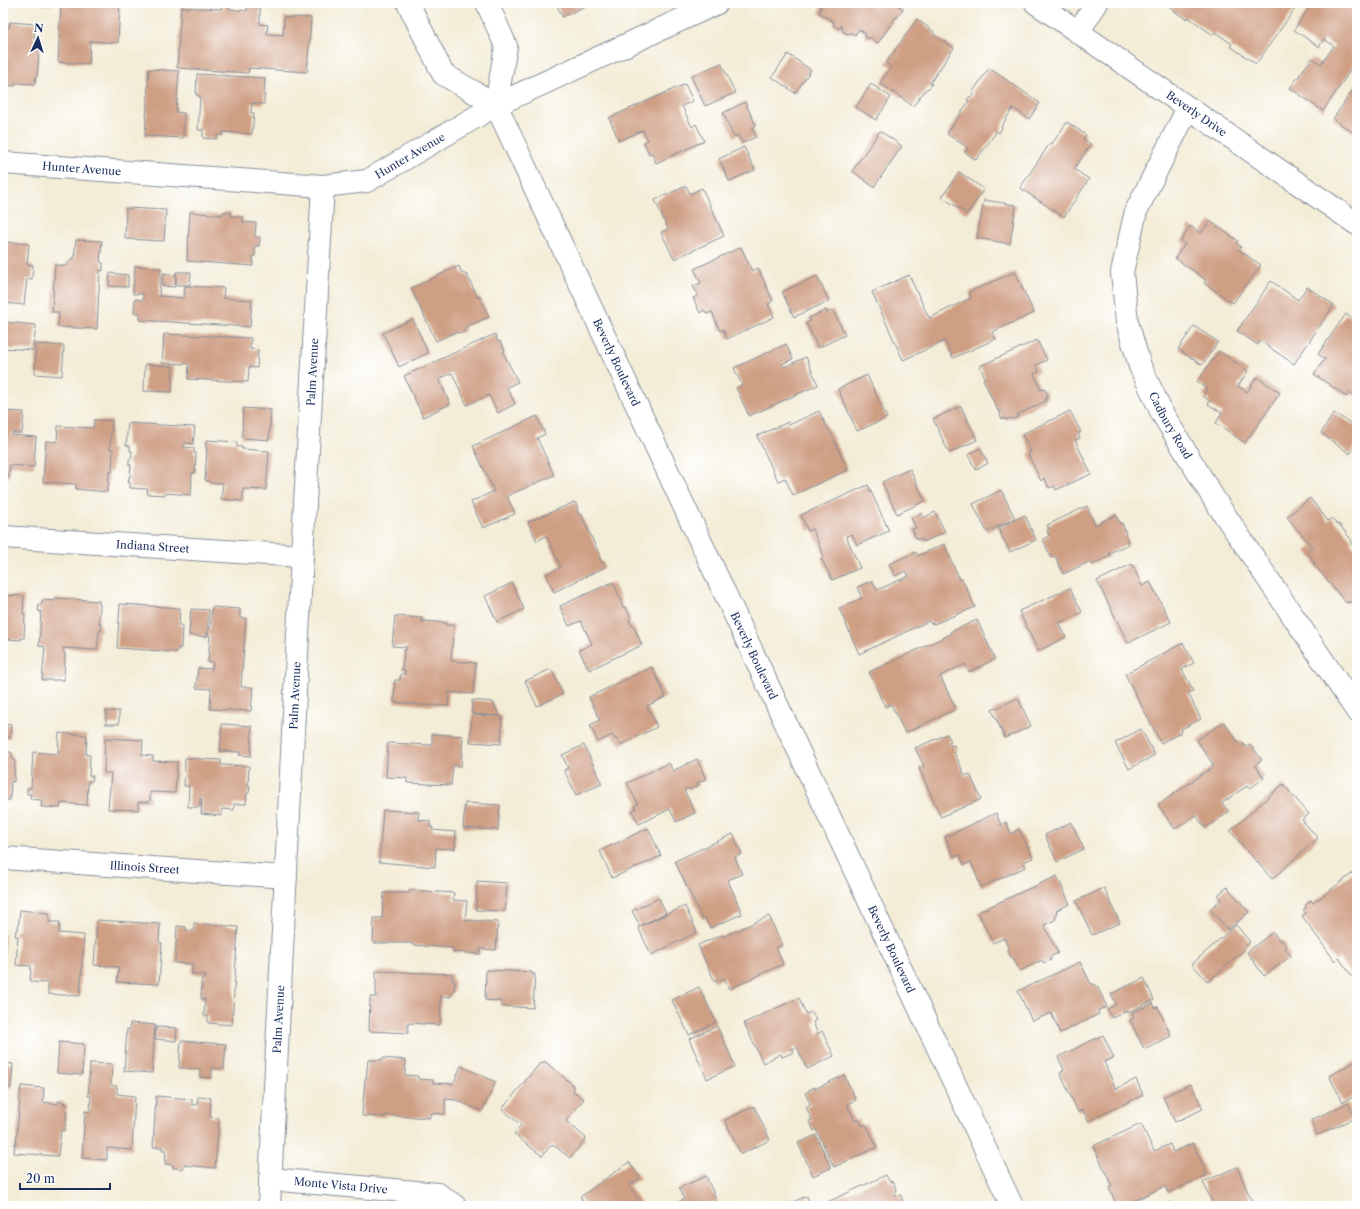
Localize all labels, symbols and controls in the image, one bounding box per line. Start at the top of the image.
north arrow [18,18,58,58]
text: N [33,21,44,35]
street label: Beverly Drive [1164,88,1230,139]
street label: Hunter Avenue [372,130,448,182]
street label: Hunter Avenue [42,159,122,178]
street label: Beverly Boulevard [590,316,643,409]
street label: Palm Avenue [304,338,321,407]
street label: Cadbury Road [1146,390,1195,462]
street label: Indiana Street [116,537,190,556]
street label: Beverly Boulevard [728,610,781,702]
street label: Palm Avenue [286,661,304,730]
street label: Illinois Street [109,858,180,877]
street label: Beverly Boulevard [865,903,918,995]
street label: Palm Avenue [270,985,287,1054]
scale bar [20,1165,110,1191]
text: 20 m [26,1171,55,1186]
street label: Monte Vista Drive [293,1174,388,1196]

